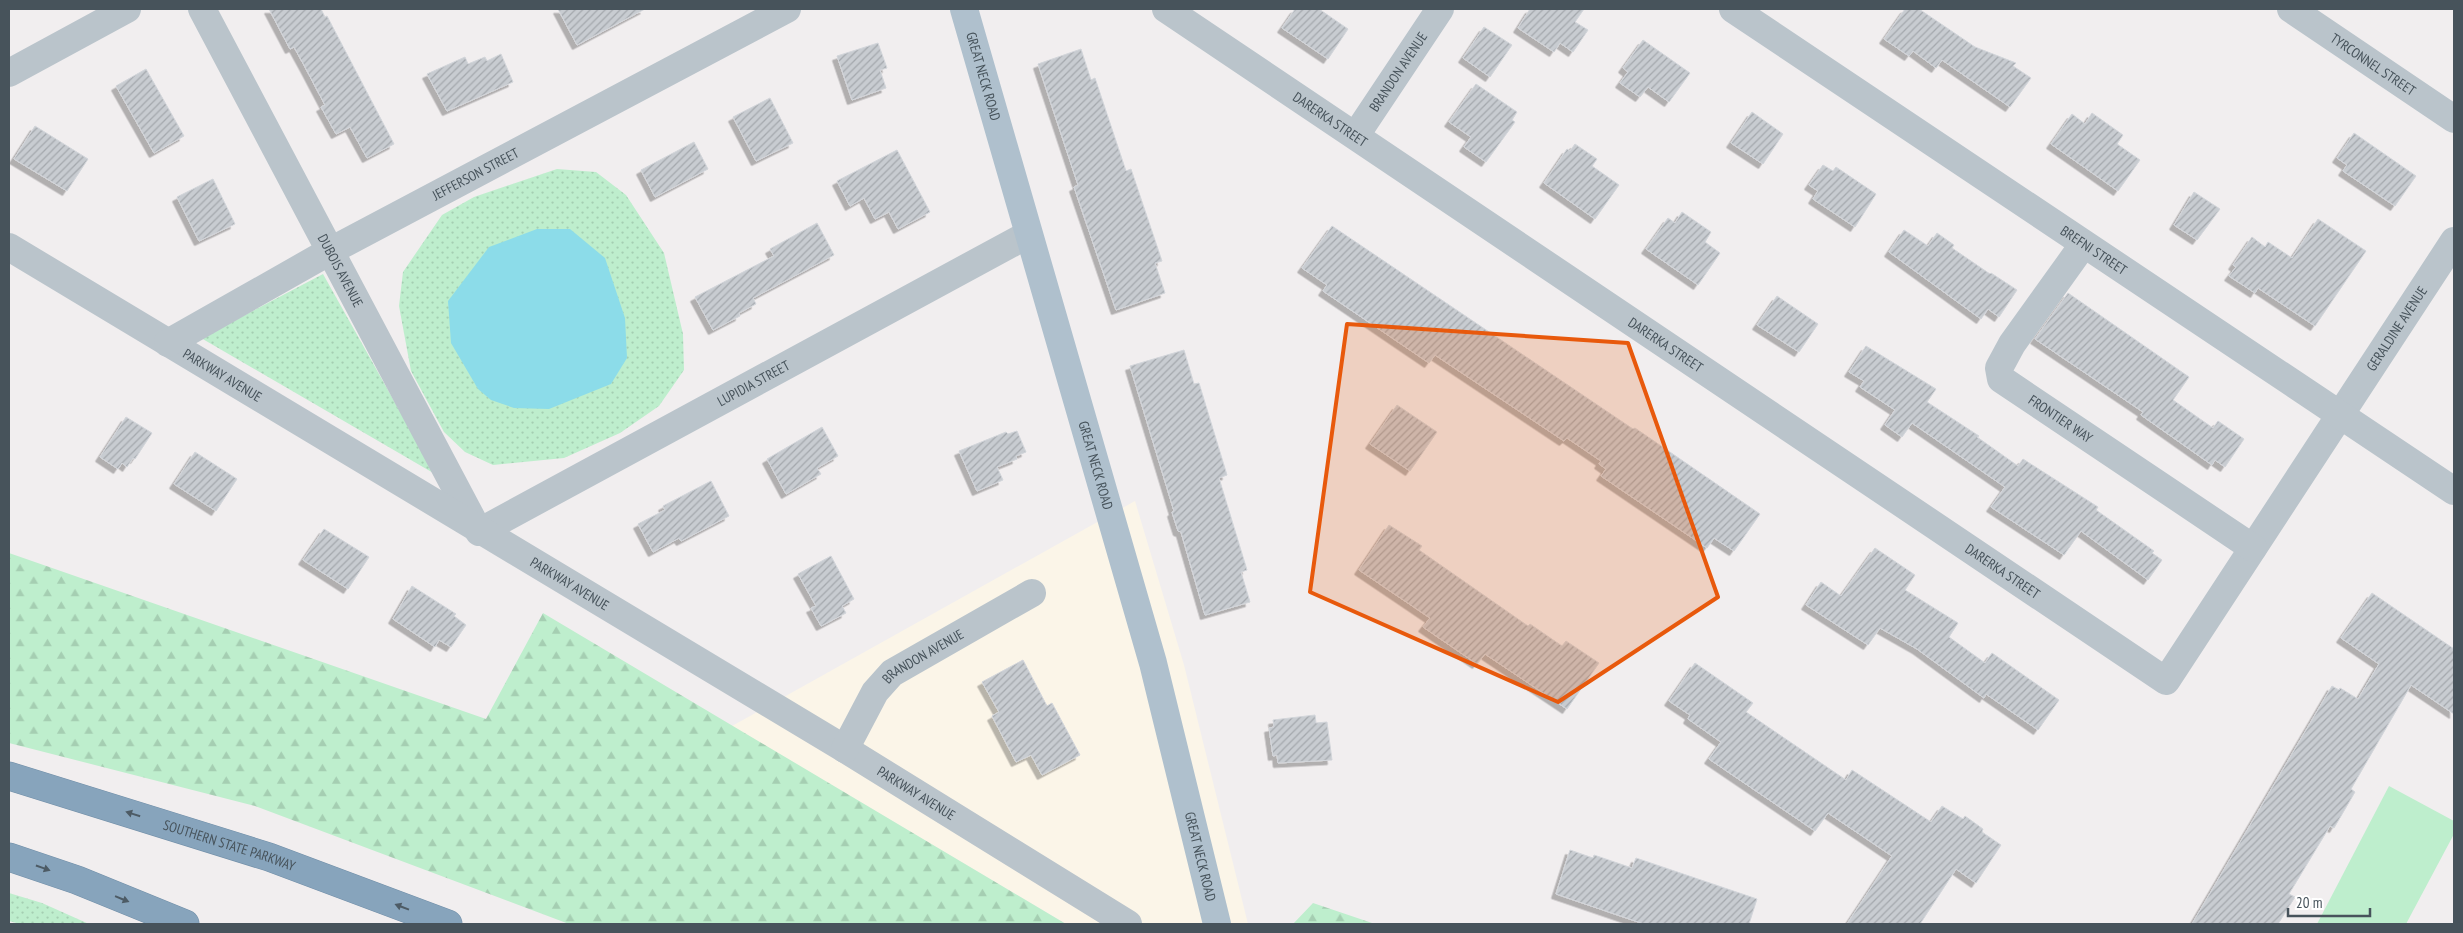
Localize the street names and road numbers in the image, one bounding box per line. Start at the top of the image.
street label: BRANDON AVENUE [1365,29,1431,115]
street label: TYRCONNEL STREET [2327,29,2420,100]
street label: GREAT NECK ROAD [962,30,1005,123]
street label: DARERKA STREET [1290,88,1372,151]
street label: JEFFERSON STREET [428,143,523,205]
street label: BREFNI STREET [2057,222,2131,279]
street label: DUBOIS AVENUE [314,231,367,310]
street label: GERALDINE AVENUE [2362,283,2431,375]
street label: DARERKA STREET [1625,313,1707,377]
street label: PARKWAY AVENUE [180,345,265,406]
street label: LUPIDIA STREET [714,356,793,410]
street label: FRONTIER WAY [2025,391,2097,447]
street label: GREAT NECK ROAD [1075,419,1117,512]
street label: DARERKA STREET [1962,540,2044,603]
street label: PARKWAY AVENUE [527,553,612,614]
street label: BRANDON AVENUE [878,625,967,687]
street label: PARKWAY AVENUE [874,762,959,824]
street label: GREAT NECK ROAD [1181,810,1220,903]
street label: SOUTHERN STATE PARKWAY [161,816,298,875]

